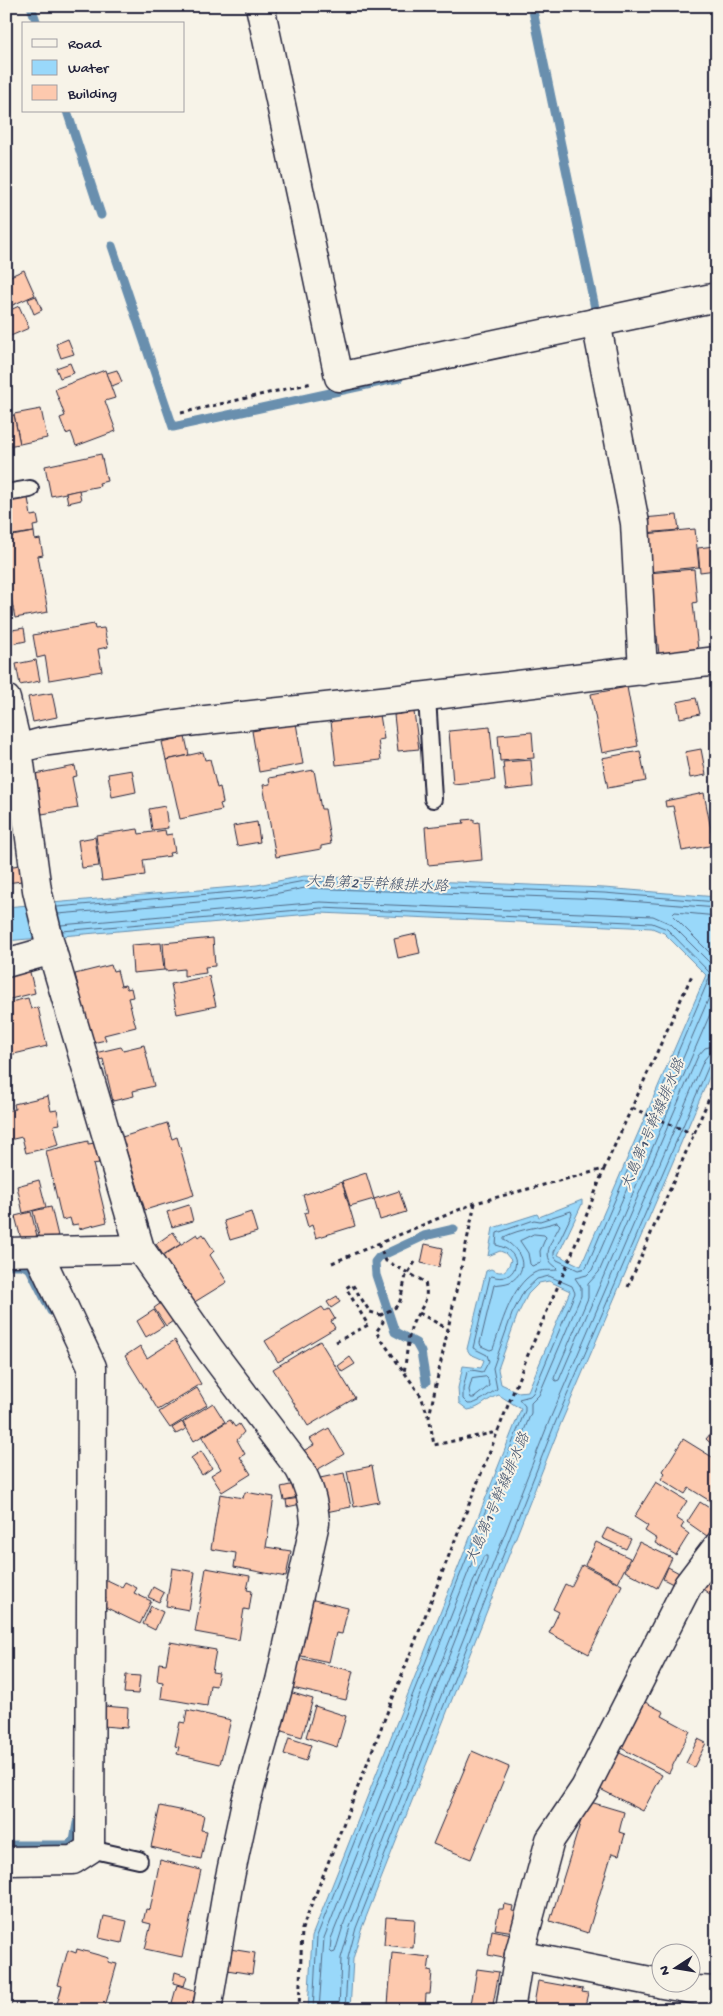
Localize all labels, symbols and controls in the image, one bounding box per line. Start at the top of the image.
legend [22,22,185,112]
text: Road [68,36,102,54]
text: Water [68,60,110,78]
text: Building [67,86,117,104]
water label: 大島第2号幹線排水路 [305,873,449,897]
water label: 大島第1号幹線排水路 [617,1055,690,1193]
water label: 大島第1号幹線排水路 [462,1429,535,1567]
north arrow [650,1944,700,1994]
text: N [656,1964,675,1976]

